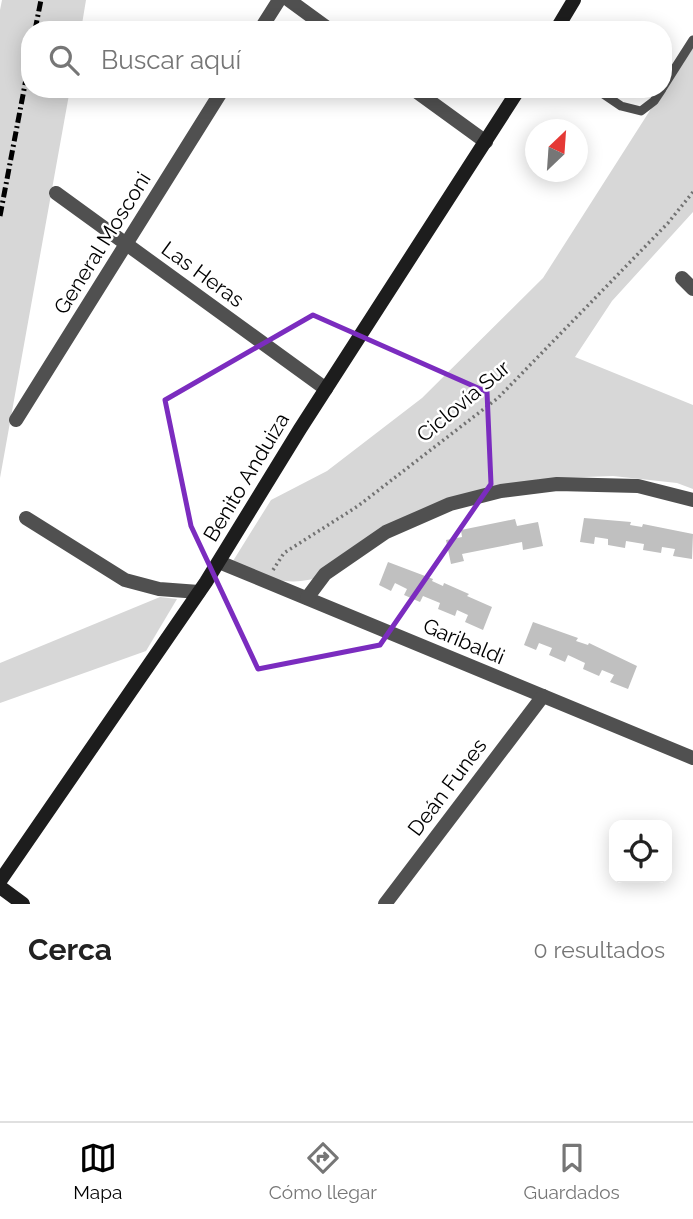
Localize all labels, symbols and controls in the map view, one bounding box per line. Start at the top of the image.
search box [21,21,672,98]
icon: search [45,41,83,79]
text: Buscar aquí [101,45,241,75]
north arrow [525,119,588,182]
street label: General Mosconi [48,167,156,319]
street label: Las Heras [157,236,249,312]
street label: Ciclovía Sur [411,355,515,447]
street label: Benito Anduiza [198,408,294,546]
street label: Garibaldi [419,613,509,669]
street label: Deán Funes [402,733,492,841]
map controls [609,820,672,883]
button: locate [609,820,672,883]
text: Cerca [28,932,112,967]
text: 0 resultados [533,936,665,963]
tab: Mapa [73,1139,122,1203]
tab: Cómo llegar [269,1139,377,1203]
tab: Guardados [524,1139,620,1203]

